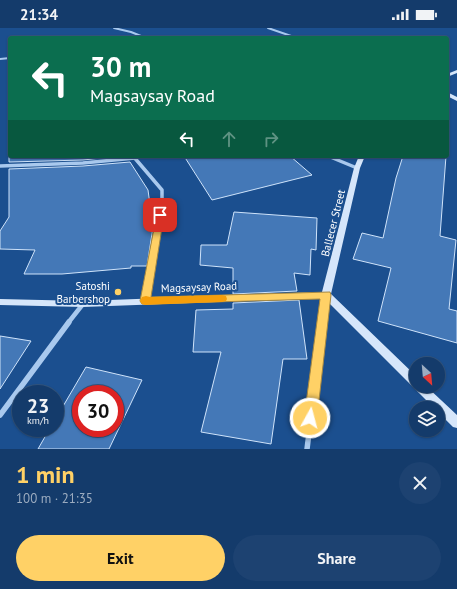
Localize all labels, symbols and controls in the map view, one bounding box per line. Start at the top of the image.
text: 21:34 [20,5,58,24]
text: 30 m [90,48,151,85]
icon: left [24,52,76,104]
text: Magsaysay Road [90,84,215,107]
icon: left [176,128,198,150]
icon: ahead [218,128,240,150]
icon: right [260,128,282,150]
street label: Ballecer Street [318,188,348,258]
pin [143,198,177,232]
icon: arrive [149,204,171,226]
place label: Satoshi Barbershop [57,279,110,306]
street label: Magsaysay Road [161,279,237,295]
marker: Satoshi Barbershop [113,287,123,297]
north arrow [409,357,445,393]
map controls [409,357,445,437]
speed limit sign: 30 [72,385,124,437]
text: 23 [27,393,49,419]
position arrow [289,397,331,439]
button: layers [409,401,445,437]
text: km/h [27,414,49,427]
text: 1 min [16,459,75,490]
button: close [399,462,441,504]
text: 100 m · 21:35 [16,490,93,507]
button: Exit [16,535,225,581]
button: Share [233,535,441,581]

